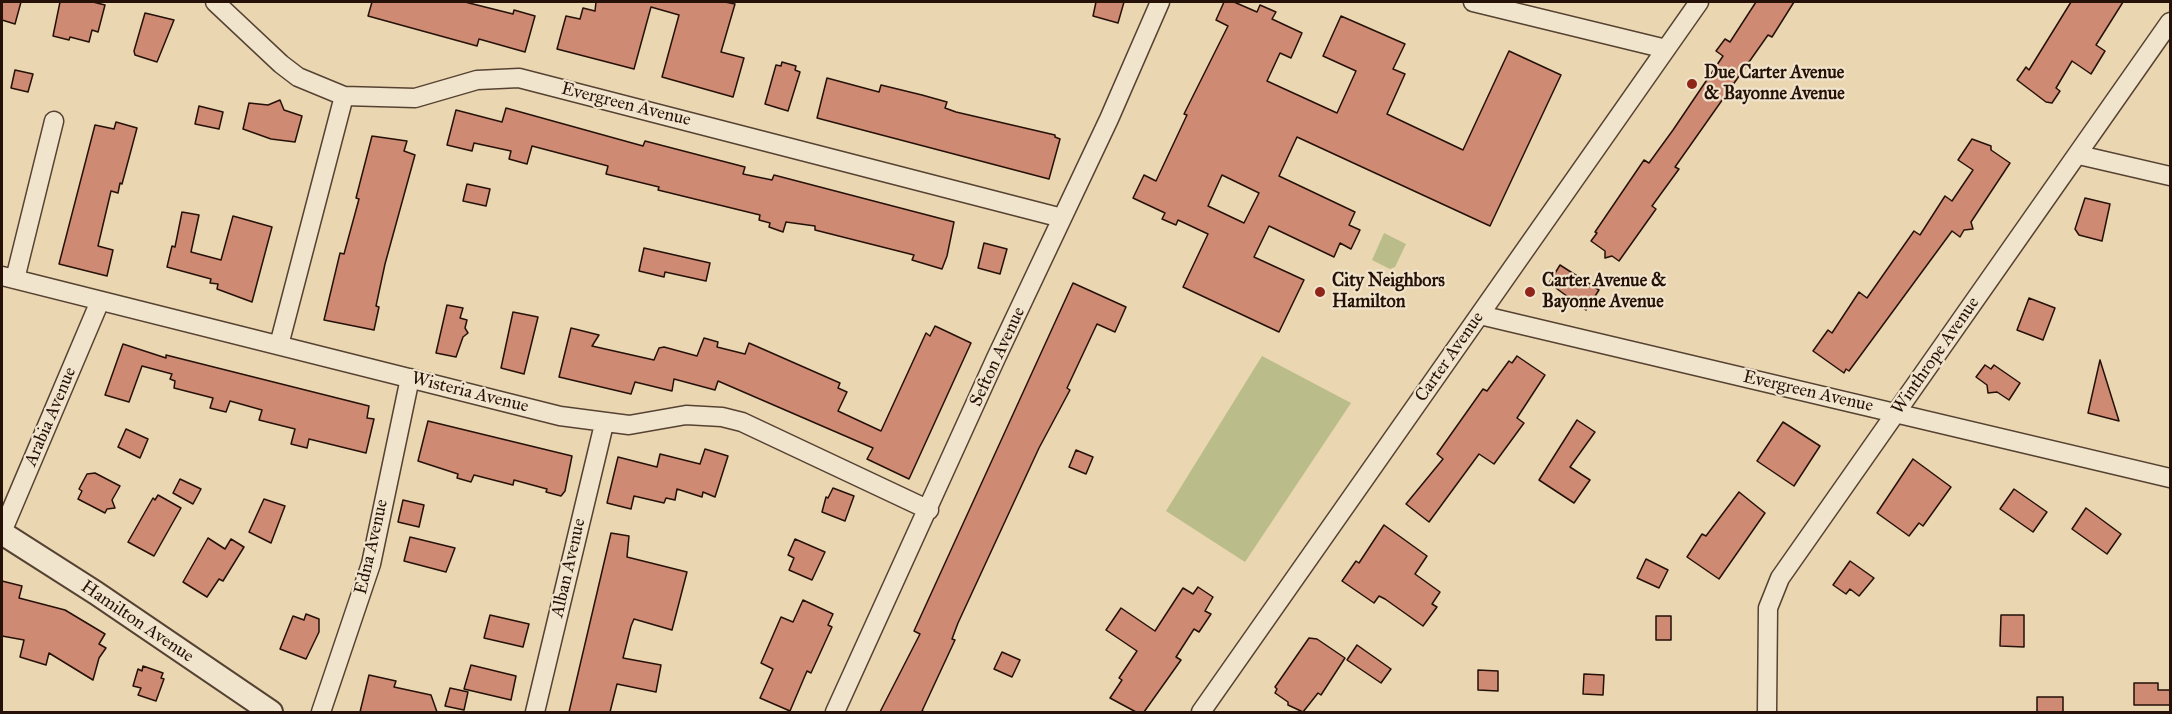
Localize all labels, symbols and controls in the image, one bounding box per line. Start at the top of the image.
place label: Due Carter Avenue & Bayonne Avenue [1704,63,1845,106]
marker: Due Carter Avenue & Bayonne Avenue [1685,77,1699,91]
street label: Evergreen Avenue [559,78,693,132]
place label: City Neighbors Hamilton [1332,271,1445,314]
place label: Carter Avenue & Bayonne Avenue [1542,271,1666,314]
marker: City Neighbors Hamilton [1313,285,1327,299]
marker: Carter Avenue & Bayonne Avenue [1523,285,1537,299]
street label: Winthrope Avenue [1887,293,1985,419]
street label: Sefton Avenue [966,304,1030,410]
street label: Carter Avenue [1411,308,1489,406]
street label: Arabia Avenue [20,364,82,470]
street label: Evergreen Avenue [1741,367,1875,417]
street label: Wisteria Avenue [409,368,531,418]
street label: Edna Avenue [351,497,393,597]
street label: Alban Avenue [547,516,591,620]
street label: Hamilton Avenue [77,576,197,668]

